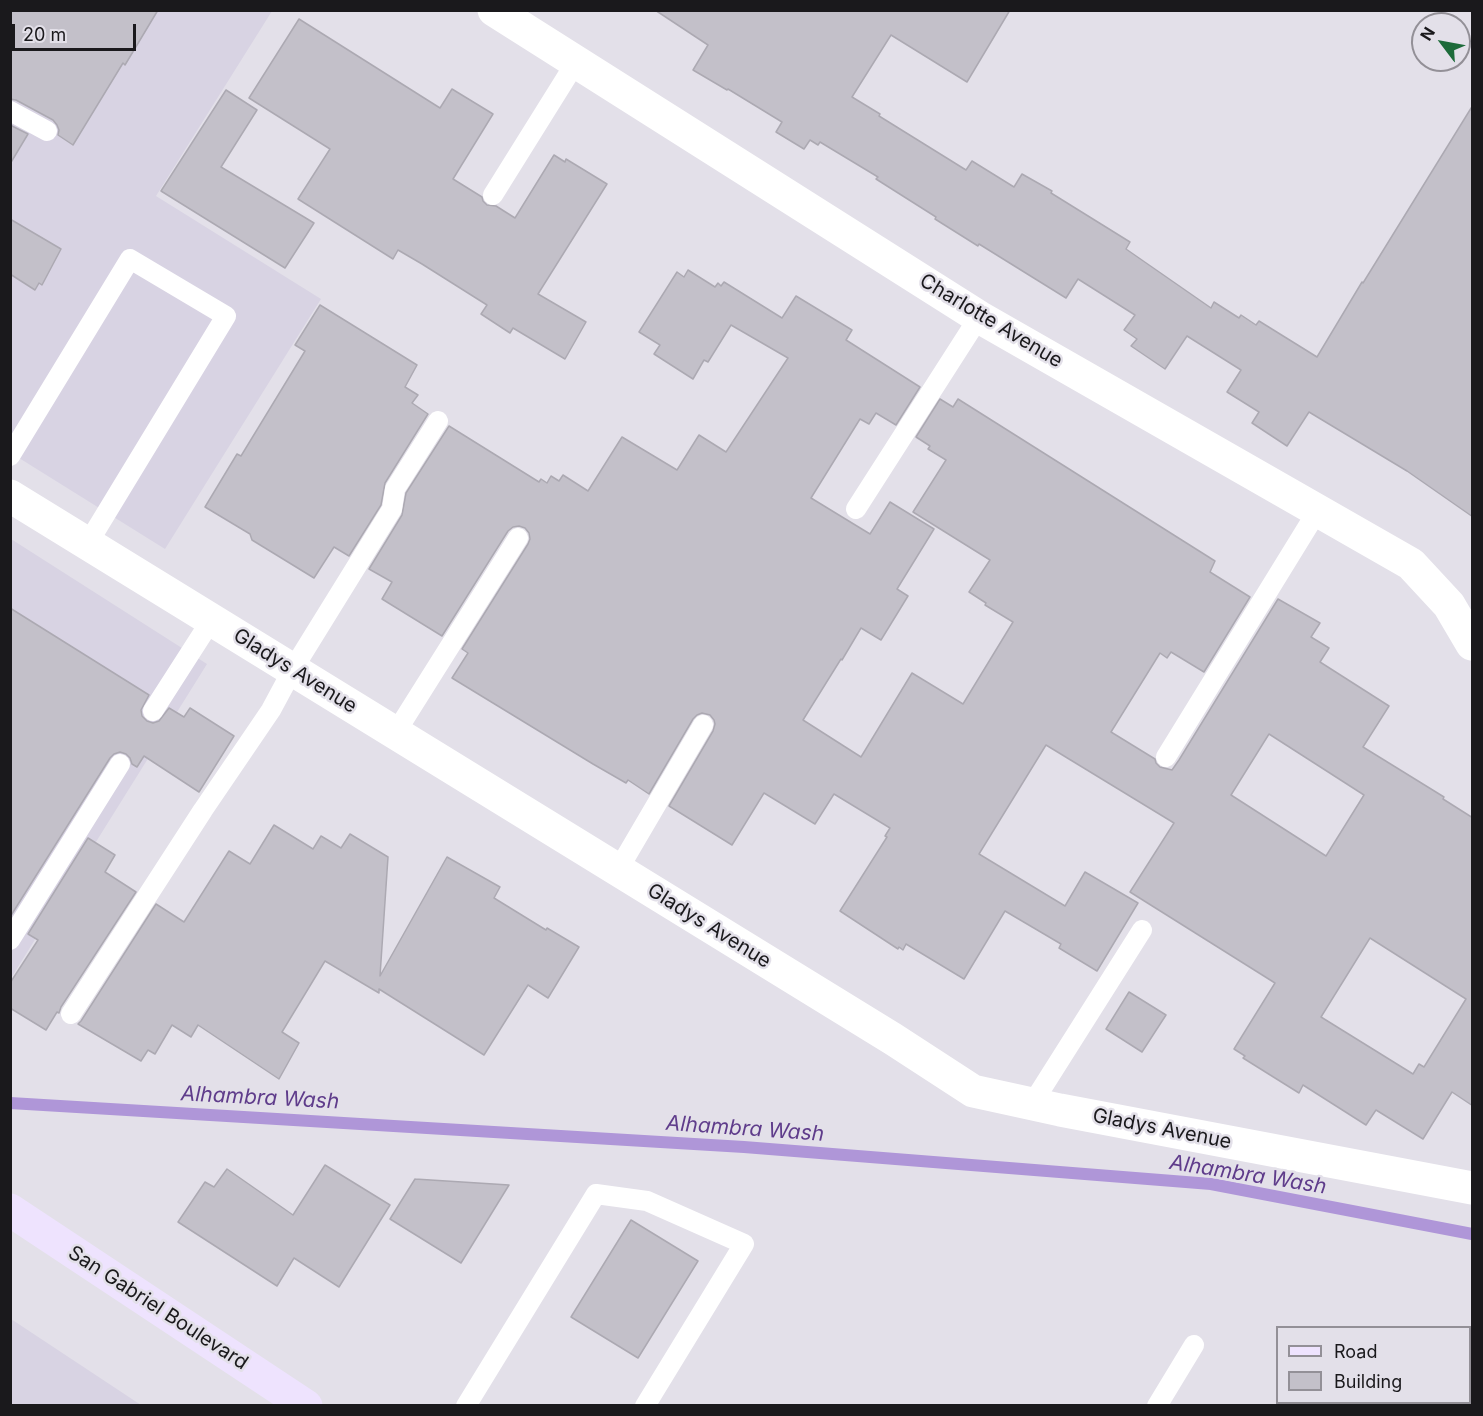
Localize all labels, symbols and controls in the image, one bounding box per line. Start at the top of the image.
scale bar [15,12,140,50]
north arrow [1411,12,1471,72]
text: N [1416,23,1439,44]
text: 20 m [23,24,66,45]
street label: Charlotte Avenue [915,269,1067,373]
street label: Gladys Avenue [229,623,361,719]
street label: Gladys Avenue [643,878,775,974]
water label: Alhambra Wash [180,1081,340,1115]
street label: Gladys Avenue [1090,1104,1234,1154]
water label: Alhambra Wash [665,1111,825,1147]
water label: Alhambra Wash [1168,1150,1328,1200]
street label: San Gabriel Boulevard [64,1241,252,1375]
legend [1276,1326,1471,1404]
text: Road [1334,1341,1377,1362]
text: Building [1334,1371,1402,1392]

